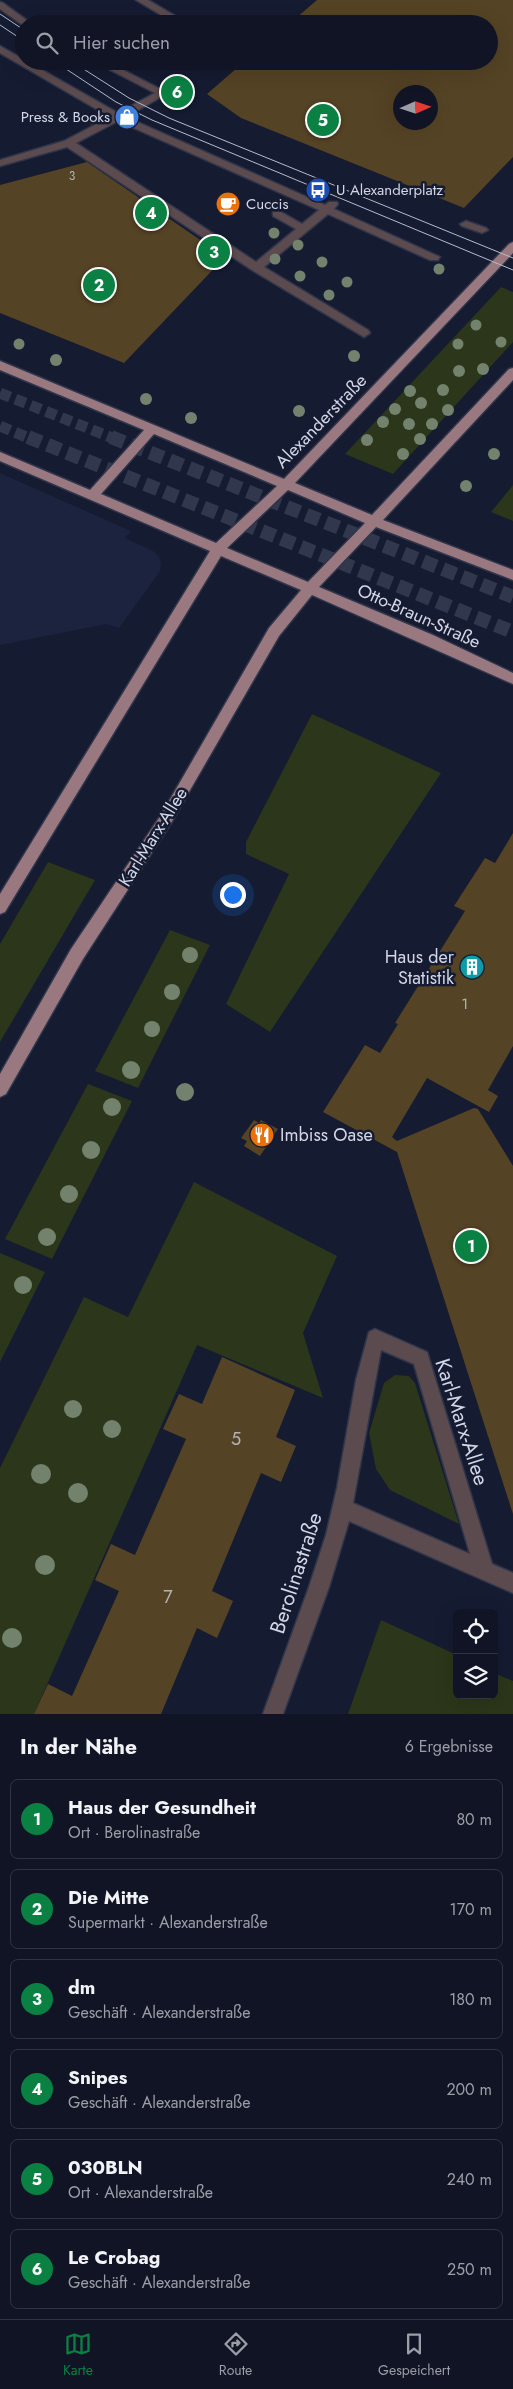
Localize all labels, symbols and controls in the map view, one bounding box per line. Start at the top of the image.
search box [15,15,498,70]
icon: search [33,29,61,57]
text: Hier suchen [73,29,170,56]
pin: 6 [161,73,193,111]
north arrow [393,85,438,130]
pin: 5 [307,101,339,139]
shop icon: Press & Books [114,104,140,130]
place label: Press & Books [21,106,110,128]
house number: 3 [69,167,76,185]
bus stop icon: U Alexanderplatz [305,177,331,203]
place label: U Alexanderplatz [336,179,443,201]
cafe icon: Cuccis [215,191,241,217]
place label: Cuccis [246,193,288,215]
pin: 4 [135,194,167,232]
pin: 3 [198,233,230,271]
pin: 2 [83,266,115,304]
street label: Alexanderstraße [269,368,373,474]
street label: Otto-Braun-Straße [353,577,485,655]
street label: Karl-Marx-Allee [112,782,194,892]
your location [220,882,246,908]
place label: Haus der Statistik [385,944,455,991]
building icon: Haus der Statistik [459,954,485,980]
house number: 1 [462,993,468,1015]
restaurant icon: Imbiss Oase [249,1122,275,1148]
place label: Imbiss Oase [280,1122,373,1148]
pin: 1 [455,1227,487,1265]
street label: Karl-Marx-Allee [427,1355,497,1489]
house number: 5 [231,1426,241,1452]
street label: Berolinastraße [262,1508,330,1637]
house number: 7 [163,1584,173,1610]
map controls [453,1609,498,1699]
button: locate [453,1609,498,1654]
button: layers [453,1654,498,1699]
text: In der Nähe [20,1732,137,1762]
text: 6 Ergebnisse [405,1735,493,1758]
text: Haus der Gesundheit [68,1794,256,1821]
text: 1 [33,1808,41,1831]
text: 80 m [456,1808,492,1831]
text: Ort · Berolinastraße [68,1821,200,1844]
text: Die Mitte [68,1884,149,1911]
text: 2 [32,1898,42,1921]
text: 170 m [450,1898,492,1921]
text: Supermarkt · Alexanderstraße [68,1911,268,1934]
text: dm [68,1974,95,2001]
text: 3 [32,1988,42,2011]
text: 180 m [449,1988,492,2011]
text: Geschäft · Alexanderstraße [68,2001,250,2024]
text: Snipes [68,2064,127,2091]
text: 4 [31,2078,43,2101]
text: 200 m [446,2078,492,2101]
text: Geschäft · Alexanderstraße [68,2091,250,2114]
text: 030BLN [68,2154,143,2181]
text: 5 [32,2168,42,2191]
text: 240 m [447,2168,492,2191]
text: Ort · Alexanderstraße [68,2181,213,2204]
text: Le Crobag [68,2244,160,2271]
text: 6 [32,2258,42,2281]
text: 250 m [447,2258,492,2281]
text: Geschäft · Alexanderstraße [68,2271,250,2294]
tab: Karte [63,2330,93,2380]
tab: Route [219,2330,252,2380]
tab: Gespeichert [378,2330,450,2380]

